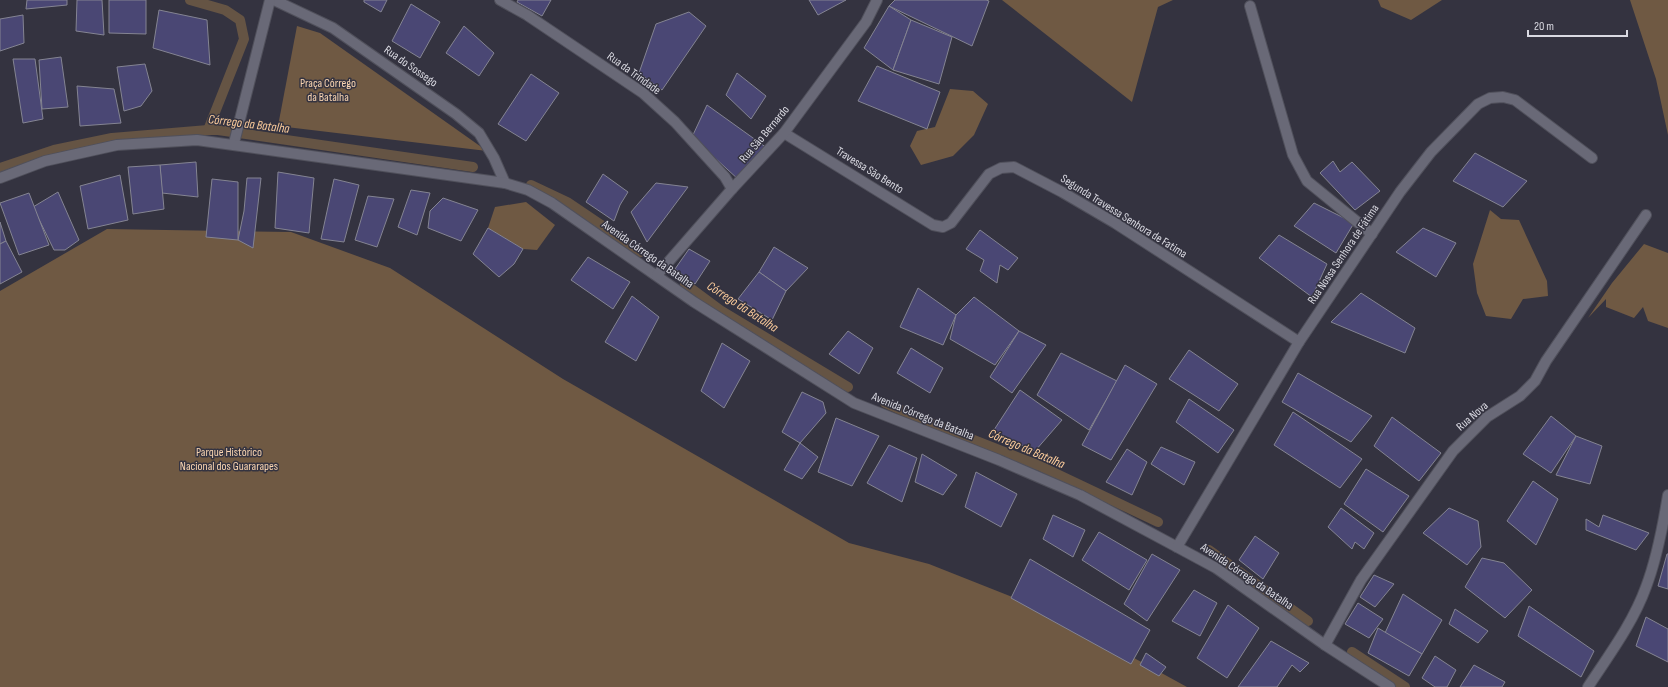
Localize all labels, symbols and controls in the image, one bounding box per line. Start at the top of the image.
scale bar [1528,12,1627,38]
text: 20 m [1534,19,1554,34]
street label: Rua do Sossego [381,42,440,90]
street label: Rua da Trindade [604,49,664,98]
park label: Praça Córrego da Batalha [300,76,356,105]
street label: Rua São Bernardo [736,103,793,166]
water label: Córrego da Batalha [207,111,291,137]
street label: Travessa São Bento [833,144,906,197]
street label: Segunda Travessa Senhora de Fatima [1058,171,1190,262]
street label: Rua Nossa Senhora de Fátima [1304,201,1383,307]
street label: Avenida Córrego da Batalha [598,216,697,292]
water label: Córrego da Batalha [704,278,782,336]
street label: Avenida Córrego da Batalha [869,389,976,444]
street label: Rua Nova [1453,398,1492,434]
water label: Córrego da Batalha [986,426,1068,473]
park label: Parque Histórico Nacional dos Guararapes [180,445,278,474]
street label: Avenida Córrego da Batalha [1197,539,1296,613]

